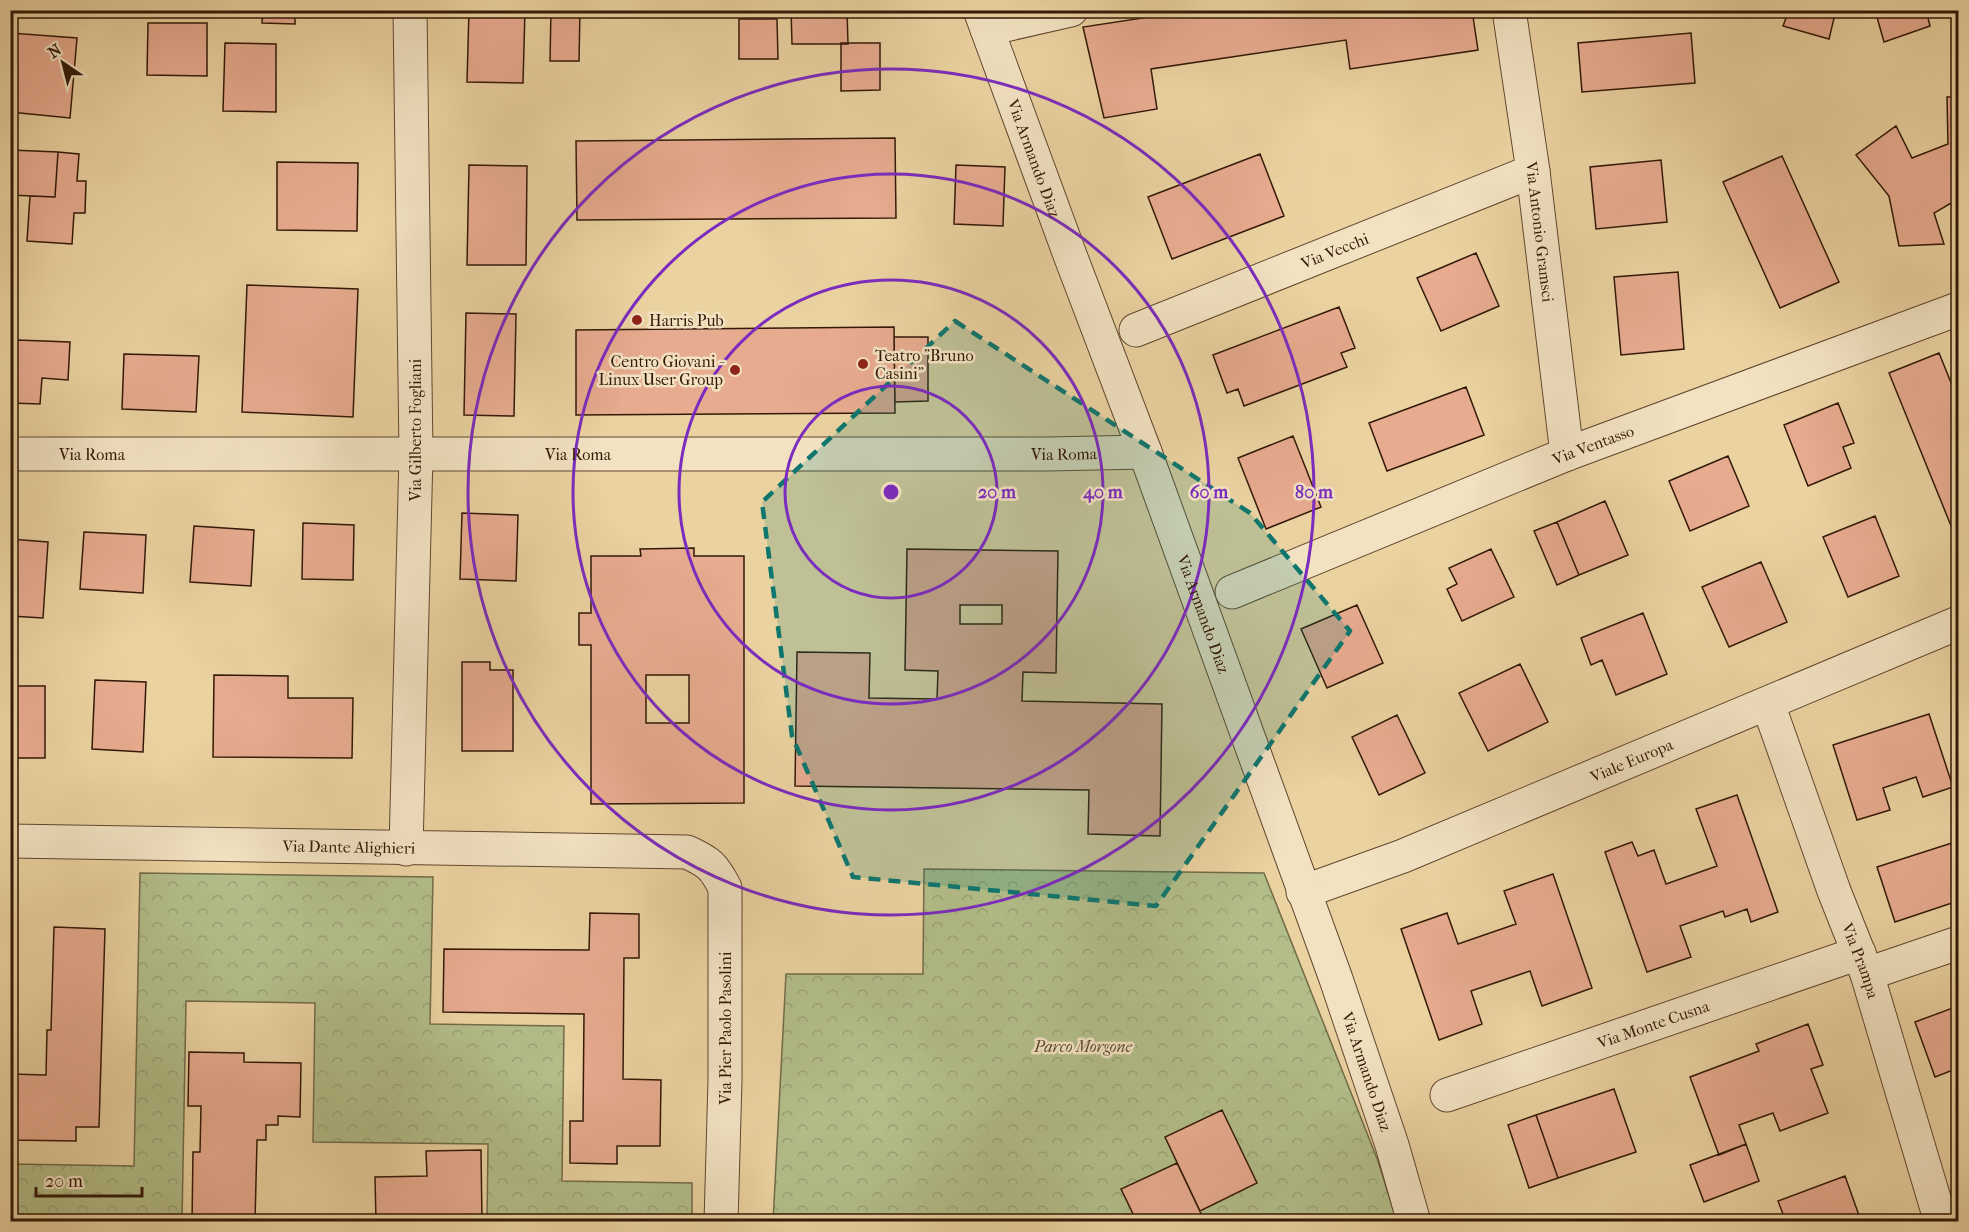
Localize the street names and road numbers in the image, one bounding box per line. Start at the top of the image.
street label: Via Armando Diaz [1003,96,1064,220]
street label: Via Antonio Gramsci [1522,159,1558,303]
street label: Via Vecchi [1297,229,1372,273]
street label: Via Gilberto Fogliani [406,358,425,502]
street label: Via Ventasso [1549,421,1637,469]
street label: Via Roma [1030,444,1098,464]
street label: Via Roma [58,445,126,464]
street label: Via Roma [544,445,612,464]
street label: Via Armando Diaz [1173,551,1233,676]
street label: Viale Europa [1586,735,1676,787]
street label: Via Dante Alighieri [281,836,416,858]
street label: Via Prampa [1837,919,1883,1001]
street label: Via Pier Paolo Pasolini [716,951,735,1106]
street label: Via Monte Cusna [1594,996,1712,1053]
street label: Via Armando Diaz [1337,1009,1396,1134]

